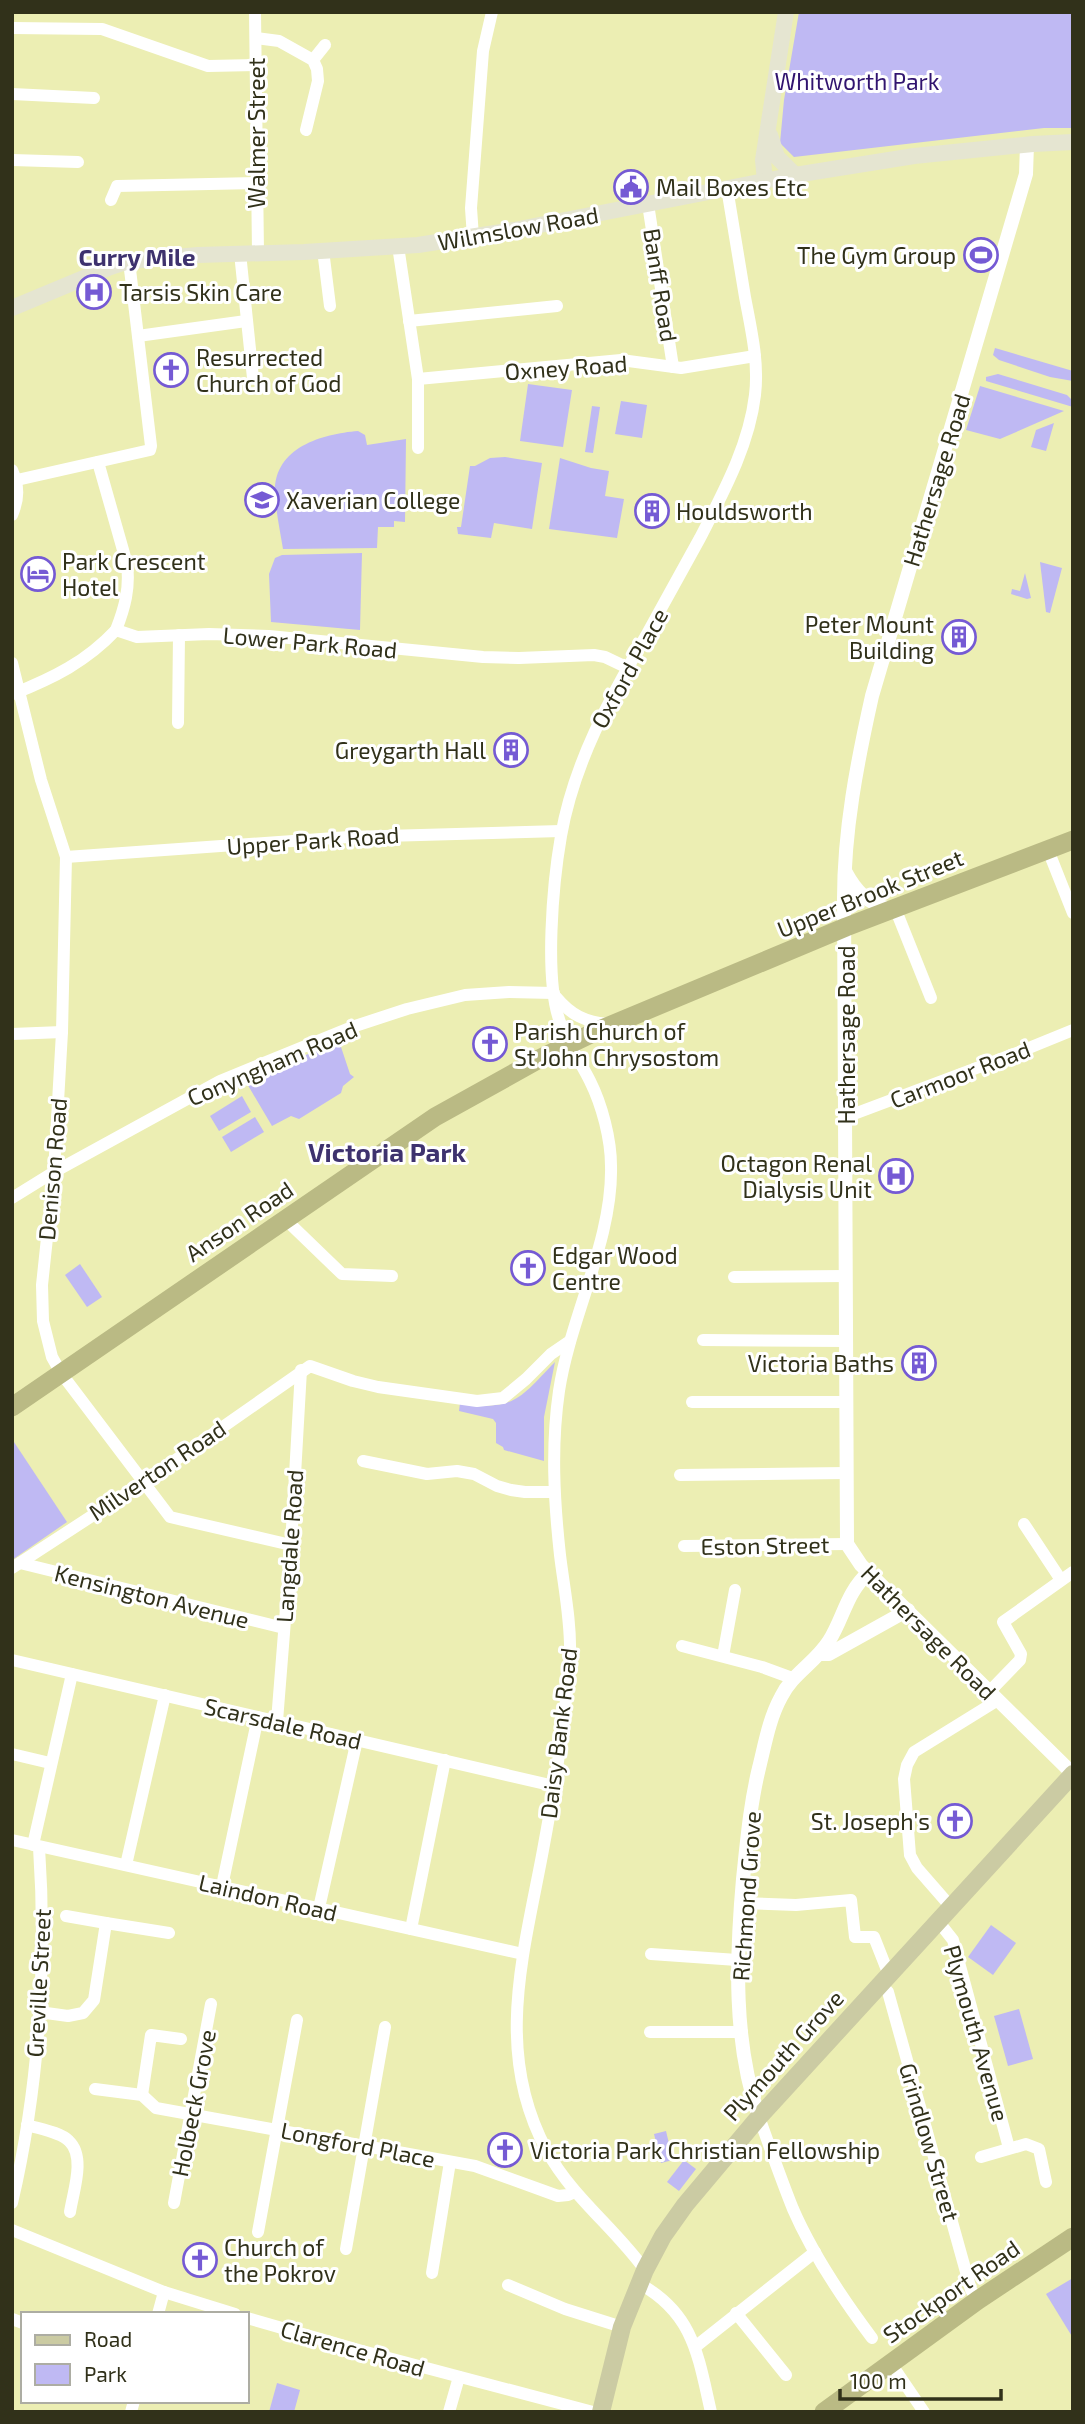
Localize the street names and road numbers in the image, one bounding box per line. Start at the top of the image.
street label: Walmer Street [242,57,270,209]
street label: Wilmslow Road [436,200,600,256]
street label: Banff Road [638,226,684,344]
street label: Oxney Road [504,349,628,385]
street label: Hathersage Road [896,390,976,570]
street label: Oxford Place [585,603,673,733]
street label: Lower Park Road [222,620,398,664]
street label: Upper Park Road [226,820,400,860]
street label: Upper Brook Street [773,843,967,943]
street label: Hathersage Road [832,945,860,1125]
street label: Conyngham Road [183,1015,361,1111]
street label: Carmoor Road [886,1034,1034,1114]
street label: Denison Road [32,1097,72,1241]
street label: Anson Road [180,1175,298,1267]
street label: Milverton Road [83,1414,231,1526]
street label: Langdale Road [270,1468,308,1624]
street label: Eston Street [700,1530,830,1560]
street label: Kensington Avenue [52,1558,252,1634]
street label: Hathersage Road [856,1559,1002,1705]
street label: Daisy Bank Road [534,1646,582,1820]
street label: Scarsdale Road [202,1691,364,1755]
street label: Richmond Grove [726,1810,766,1982]
street label: Laindon Road [196,1867,340,1927]
street label: Greville Street [20,1908,56,2058]
street label: Plymouth Avenue [938,1942,1016,2124]
street label: Plymouth Grove [717,1984,849,2126]
street label: Holbeck Grove [165,2027,221,2179]
street label: Grindlow Street [894,2060,966,2225]
street label: Longford Place [279,2115,437,2173]
street label: Stockport Road [877,2234,1025,2348]
street label: Clarence Road [278,2314,428,2382]

